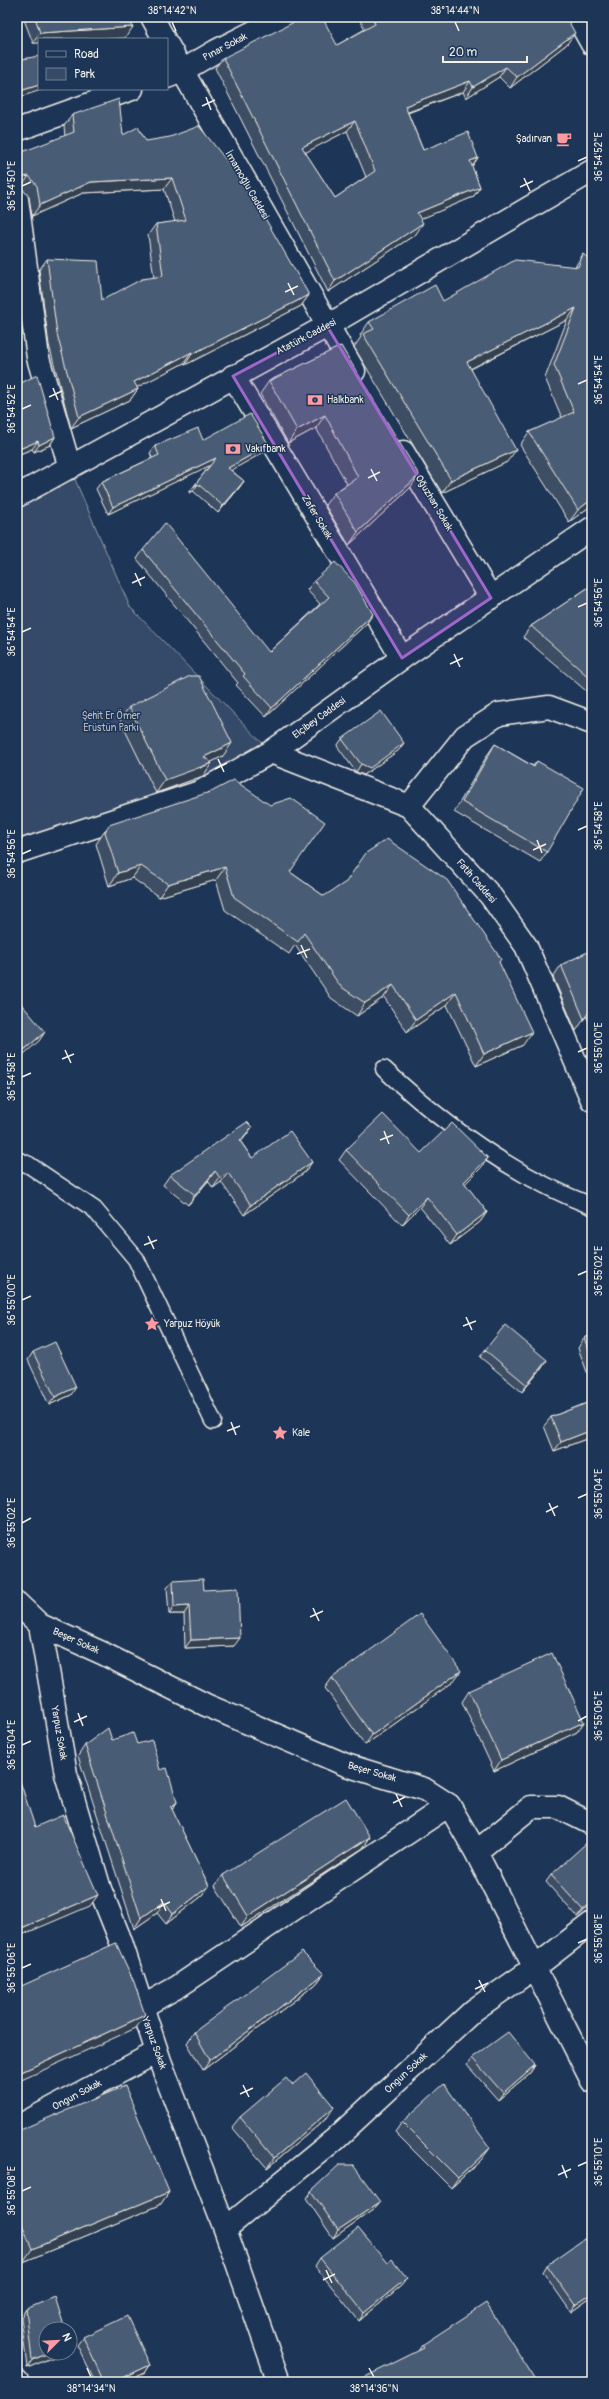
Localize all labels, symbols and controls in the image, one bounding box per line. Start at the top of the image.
text: 38°14'42"N [148,5,197,17]
text: 38°14'44"N [430,5,480,17]
street label: Pınar Sokak [201,30,250,64]
legend [38,38,168,90]
scale bar [443,38,527,64]
text: 20 m [449,45,478,60]
text: Road [74,47,99,62]
text: Park [74,67,95,82]
cafe icon: Şadırvan [555,130,573,148]
text: 36°54'52"E [593,132,605,182]
place label: Şadırvan [516,133,552,145]
street label: İmamoğlu Caddesi [222,148,272,222]
text: 36°54'50"E [6,161,18,211]
street label: Atatürk Caddesi [274,316,338,358]
text: 36°54'54"E [593,355,605,405]
text: 36°54'52"E [6,384,18,434]
bank icon: Halkbank [306,391,324,409]
place label: Halkbank [327,394,364,406]
bank icon: Vakıfbank [224,440,242,458]
place label: Vakıfbank [245,443,286,455]
street label: Oğuzhan Sokak [413,473,456,534]
street label: Zafer Sokak [299,493,335,542]
text: 36°54'56"E [593,578,605,628]
text: 36°54'54"E [6,607,18,657]
street label: Elçibey Caddesi [290,695,348,741]
park label: Şehit Er Ömer Erüstün Parkı [82,709,141,734]
text: 36°54'58"E [593,802,605,850]
text: 36°54'56"E [6,829,18,879]
street label: Fatih Caddesi [454,857,498,906]
text: 36°55'00"E [593,1022,605,1074]
text: 36°54'58"E [6,1053,18,1101]
text: 36°55'02"E [593,1246,605,1296]
text: 36°55'00"E [6,1274,18,1326]
place icon: Yarpuz Höyük [143,1315,161,1333]
place label: Yarpuz Höyük [163,1318,221,1330]
place icon: Kale [271,1424,289,1442]
place label: Kale [292,1427,310,1439]
text: 36°55'04"E [593,1469,605,1519]
text: 36°55'02"E [6,1498,18,1548]
street label: Beşer Sokak [51,1625,102,1657]
text: 36°55'06"E [593,1691,605,1741]
street label: Yarpuz Sokak [48,1704,70,1762]
text: 36°55'04"E [6,1720,18,1770]
street label: Beşer Sokak [346,1759,398,1785]
text: 36°55'08"E [593,1914,605,1964]
text: 36°55'06"E [6,1943,18,1993]
street label: Yarpuz Sokak [139,2014,169,2072]
street label: Ongun Sokak [382,2050,430,2096]
street label: Ongun Sokak [50,2077,104,2113]
text: 36°55'10"E [593,2138,605,2186]
text: 36°55'08"E [6,2166,18,2216]
north arrow [38,2321,78,2361]
text: N [59,2331,74,2344]
text: 38°14'34"N [67,2383,116,2395]
text: 38°14'36"N [350,2383,399,2395]

